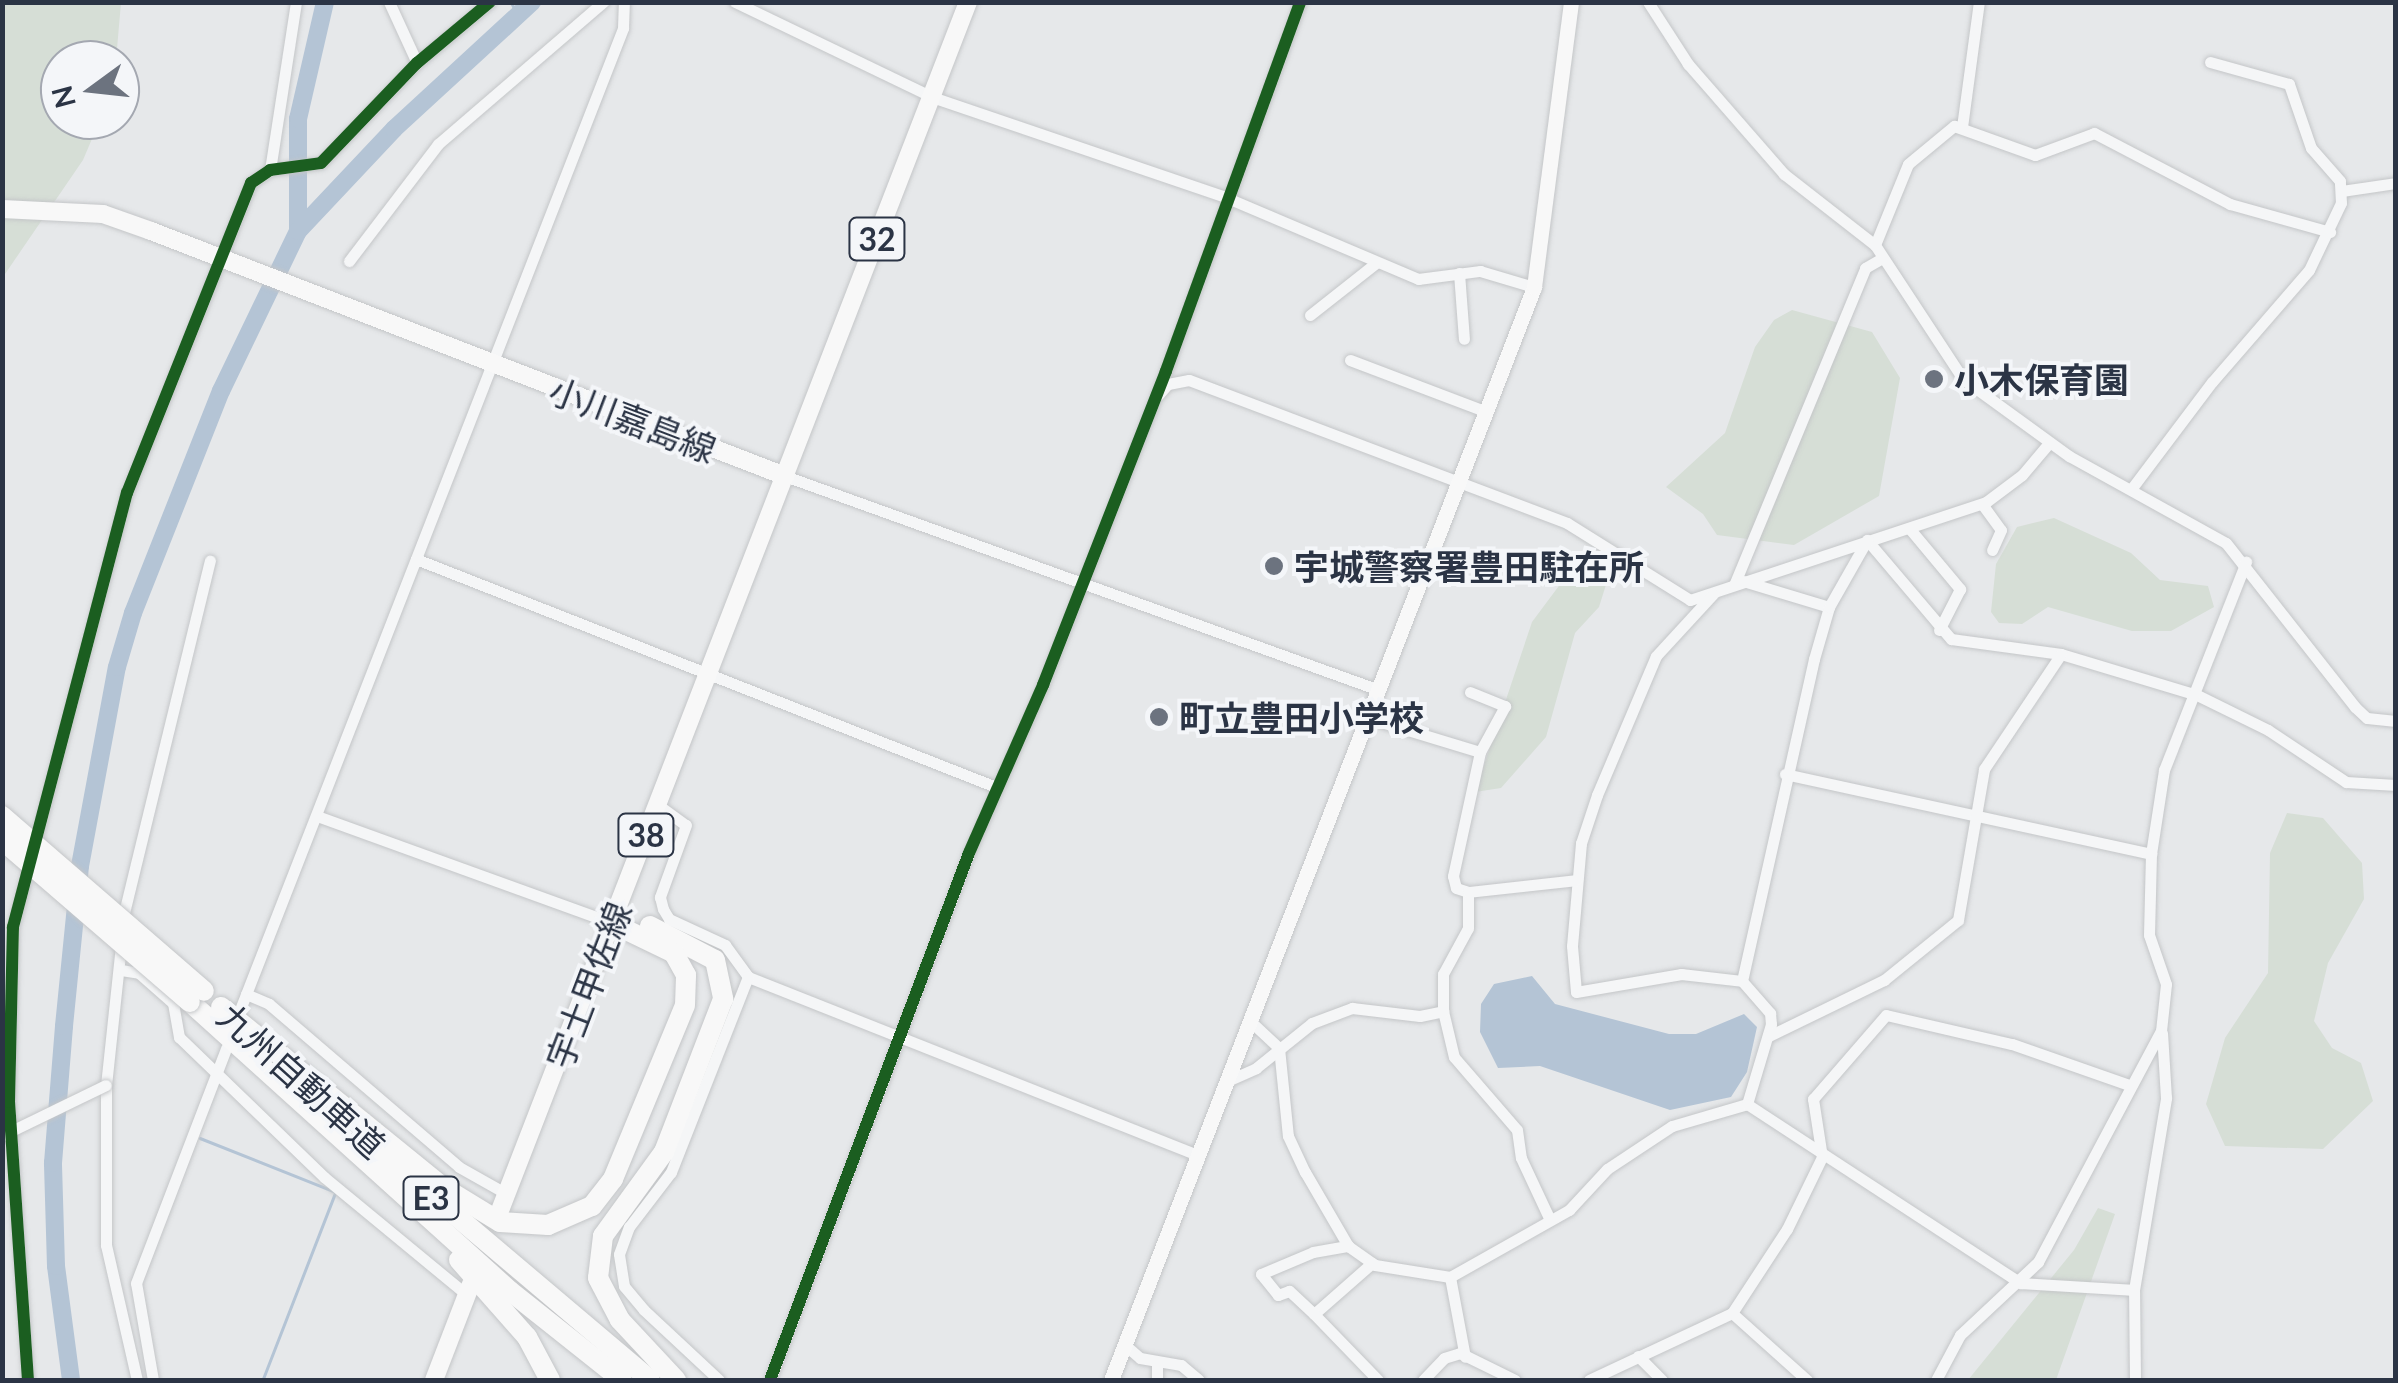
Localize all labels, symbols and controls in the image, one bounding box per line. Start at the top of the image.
north arrow [40,40,140,140]
text: N [44,82,82,112]
road number: 32 [847,212,907,266]
place label: 小木保育園 [1954,358,2129,400]
street label: 小川嘉島線 [544,368,722,470]
marker: 小木保育園 [1923,368,1945,390]
place label: 宇城警察署豊田駐在所 [1294,545,1644,587]
marker: 宇城警察署豊田駐在所 [1263,555,1285,577]
place label: 町立豊田小学校 [1179,696,1424,738]
marker: 町立豊田小学校 [1148,706,1170,728]
road number: 38 [616,808,676,862]
street label: 宇土甲佐線 [537,896,639,1074]
street label: 九州自動車道 [210,994,394,1166]
road number: E3 [401,1171,461,1225]

